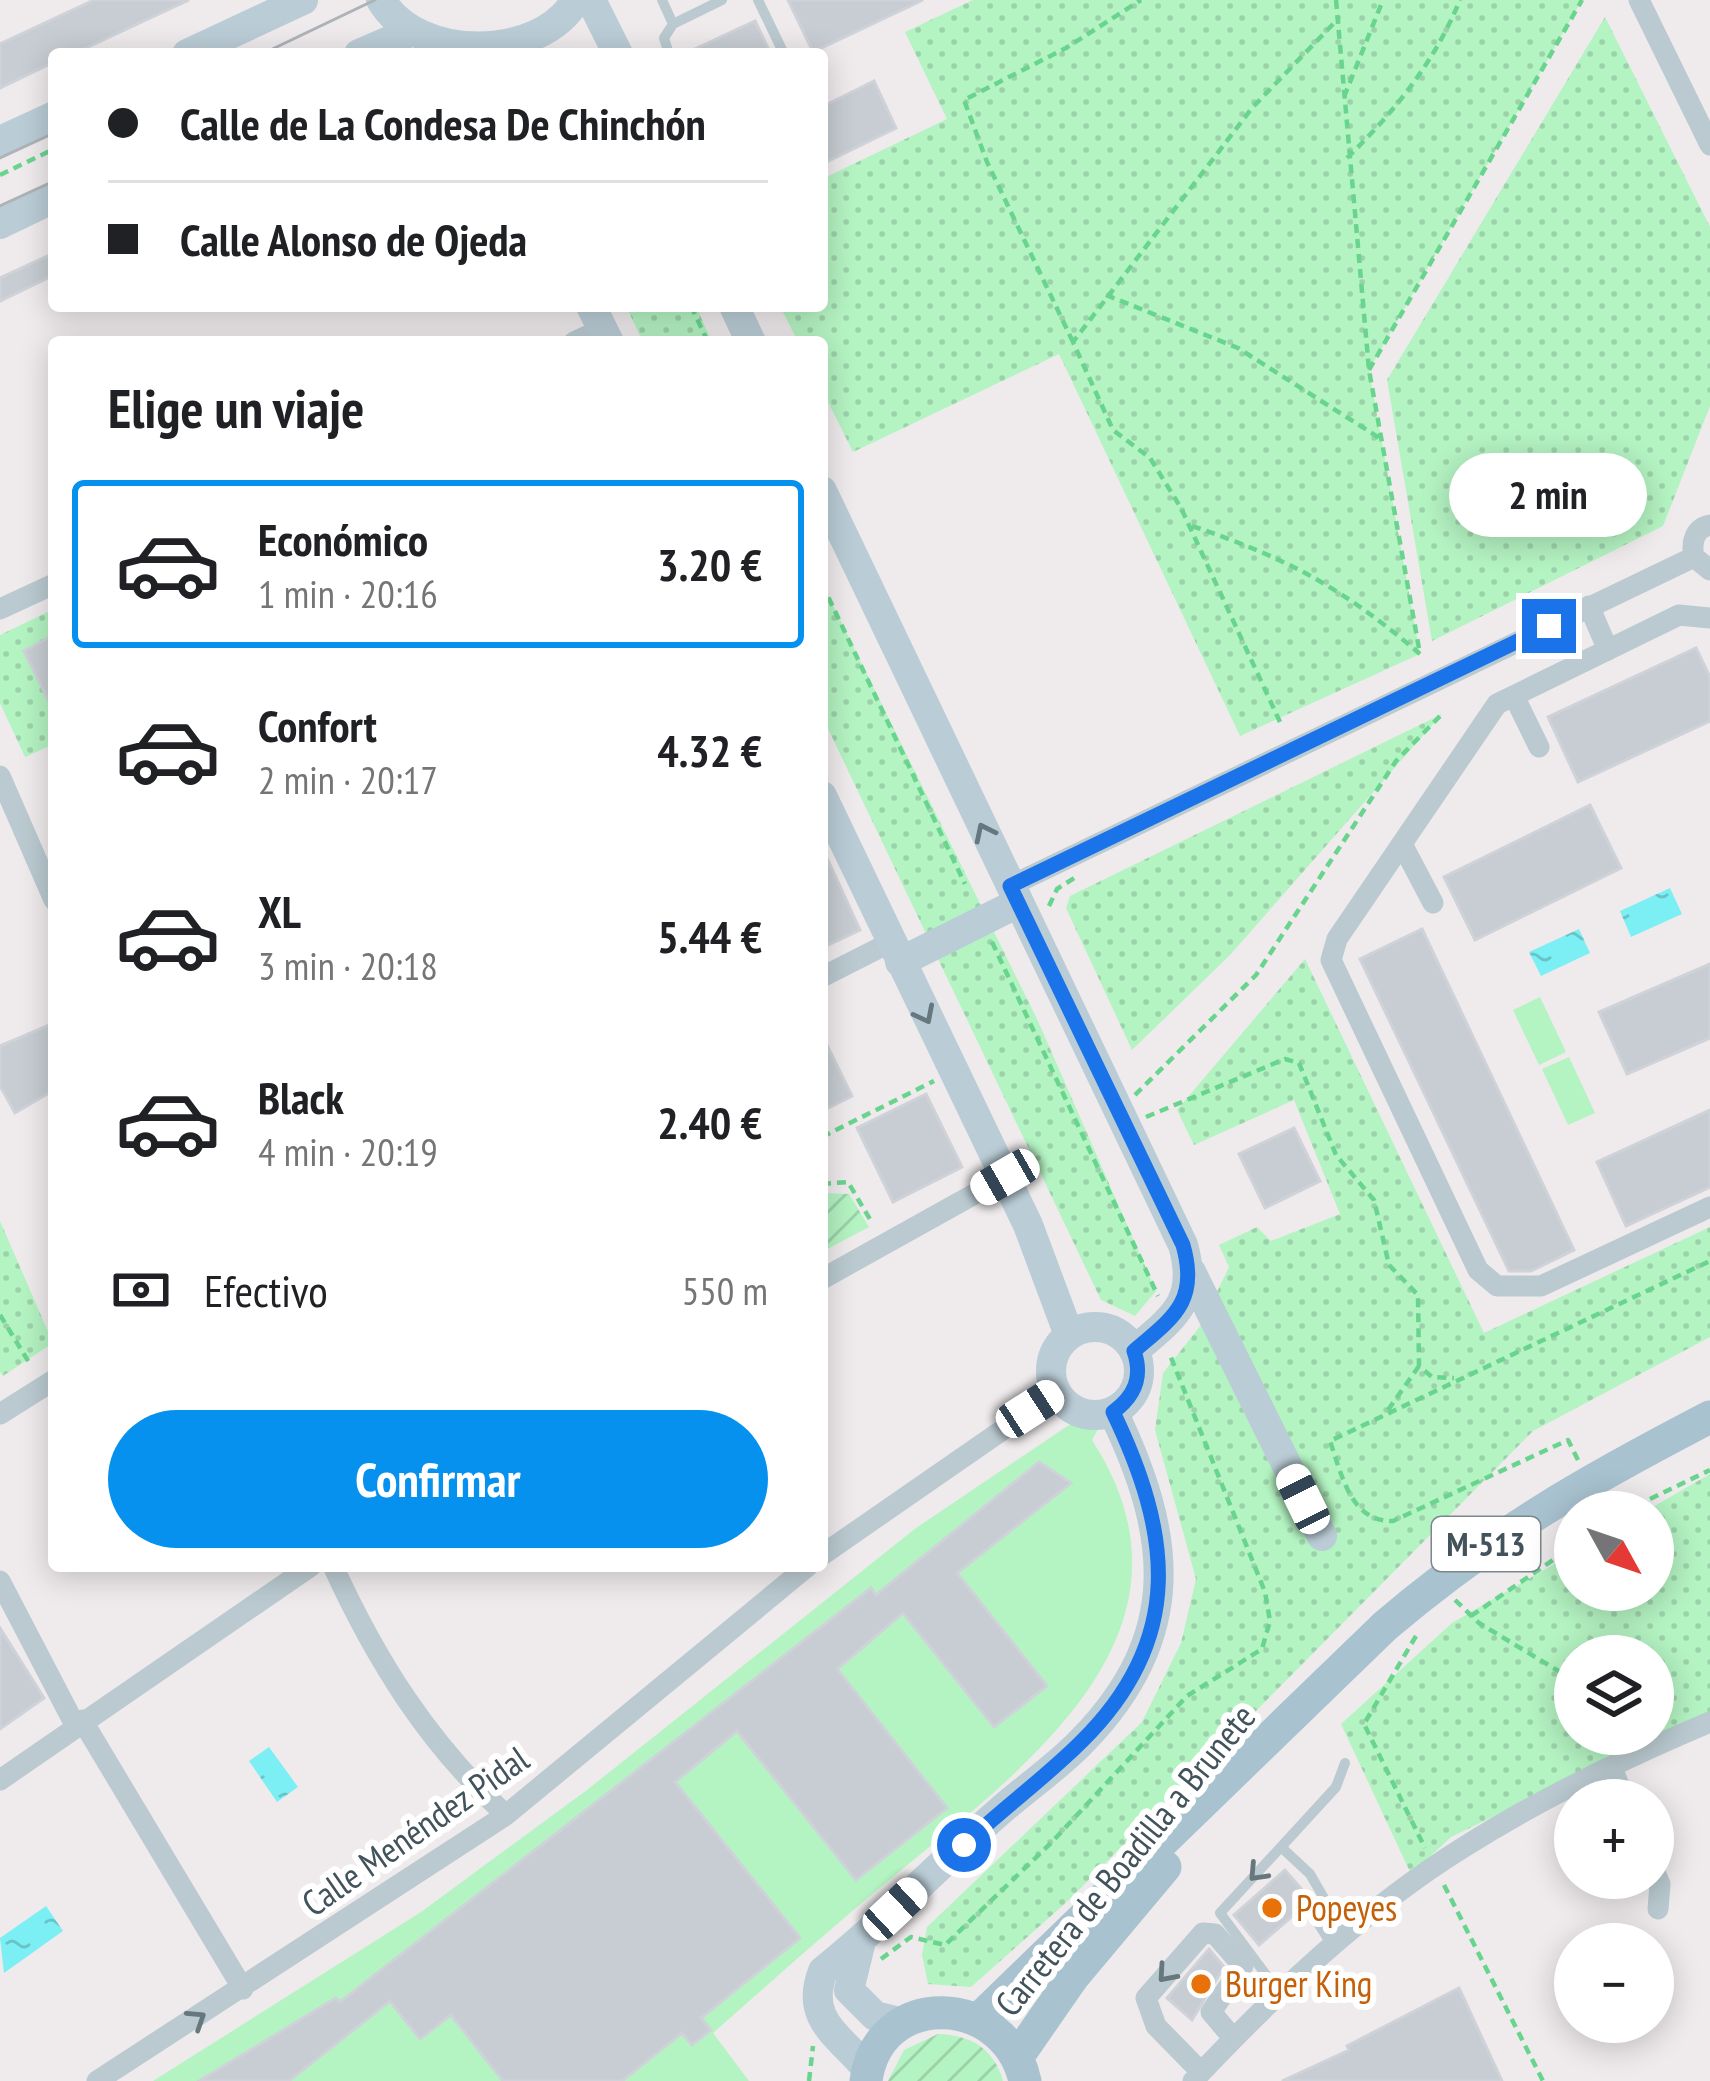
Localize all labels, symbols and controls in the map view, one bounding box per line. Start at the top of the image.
text: Calle de La Condesa De Chinchón [180,94,706,152]
text: Calle Alonso de Ojeda [180,210,527,268]
text: Elige un viaje [108,373,364,443]
callout: 2 min [1450,452,1648,536]
text: 2 min [1509,469,1587,520]
icon: car [114,510,222,618]
text: Económico [258,510,428,568]
text: 3.20 € [657,535,762,593]
text: 1 min · 20:16 [258,568,438,619]
route end [1522,599,1576,653]
icon: car [114,696,222,804]
text: Confort [258,696,377,754]
text: 4.32 € [657,721,762,779]
text: 2 min · 20:17 [258,754,438,805]
one-way arrow [975,823,998,844]
icon: car [114,882,222,990]
text: XL [258,882,301,940]
text: 5.44 € [657,907,762,965]
text: 3 min · 20:18 [258,940,438,991]
one-way arrow [911,1003,934,1025]
icon: car [114,1068,222,1176]
text: Black [258,1068,344,1126]
text: 2.40 € [657,1093,762,1151]
text: 4 min · 20:19 [258,1126,438,1177]
car [965,1143,1045,1211]
icon: cash [108,1257,174,1323]
text: Efectivo [204,1261,328,1319]
text: 550 m [682,1265,768,1316]
car [990,1374,1070,1444]
button: Confirmar [108,1410,768,1548]
car [1271,1459,1335,1539]
north arrow [1554,1491,1674,1611]
map controls [1554,1491,1674,2043]
road number: M-513 [1432,1517,1540,1571]
button: layers [1554,1635,1674,1755]
street label: Carretera de Boadilla a Brunete [984,1694,1265,2025]
street label: Calle Menéndez Pidal [292,1735,538,1926]
button: + [1554,1779,1674,1899]
route start [937,1818,991,1872]
one-way arrow [1250,1860,1271,1881]
car [856,1871,934,1947]
place label: Popeyes [1296,1884,1397,1931]
marker: Popeyes [1259,1895,1285,1921]
button: − [1554,1923,1674,2043]
place label: Burger King [1225,1960,1372,2007]
one-way arrow [1159,1961,1180,1982]
marker: Burger King [1188,1971,1214,1997]
one-way arrow [183,2011,205,2033]

